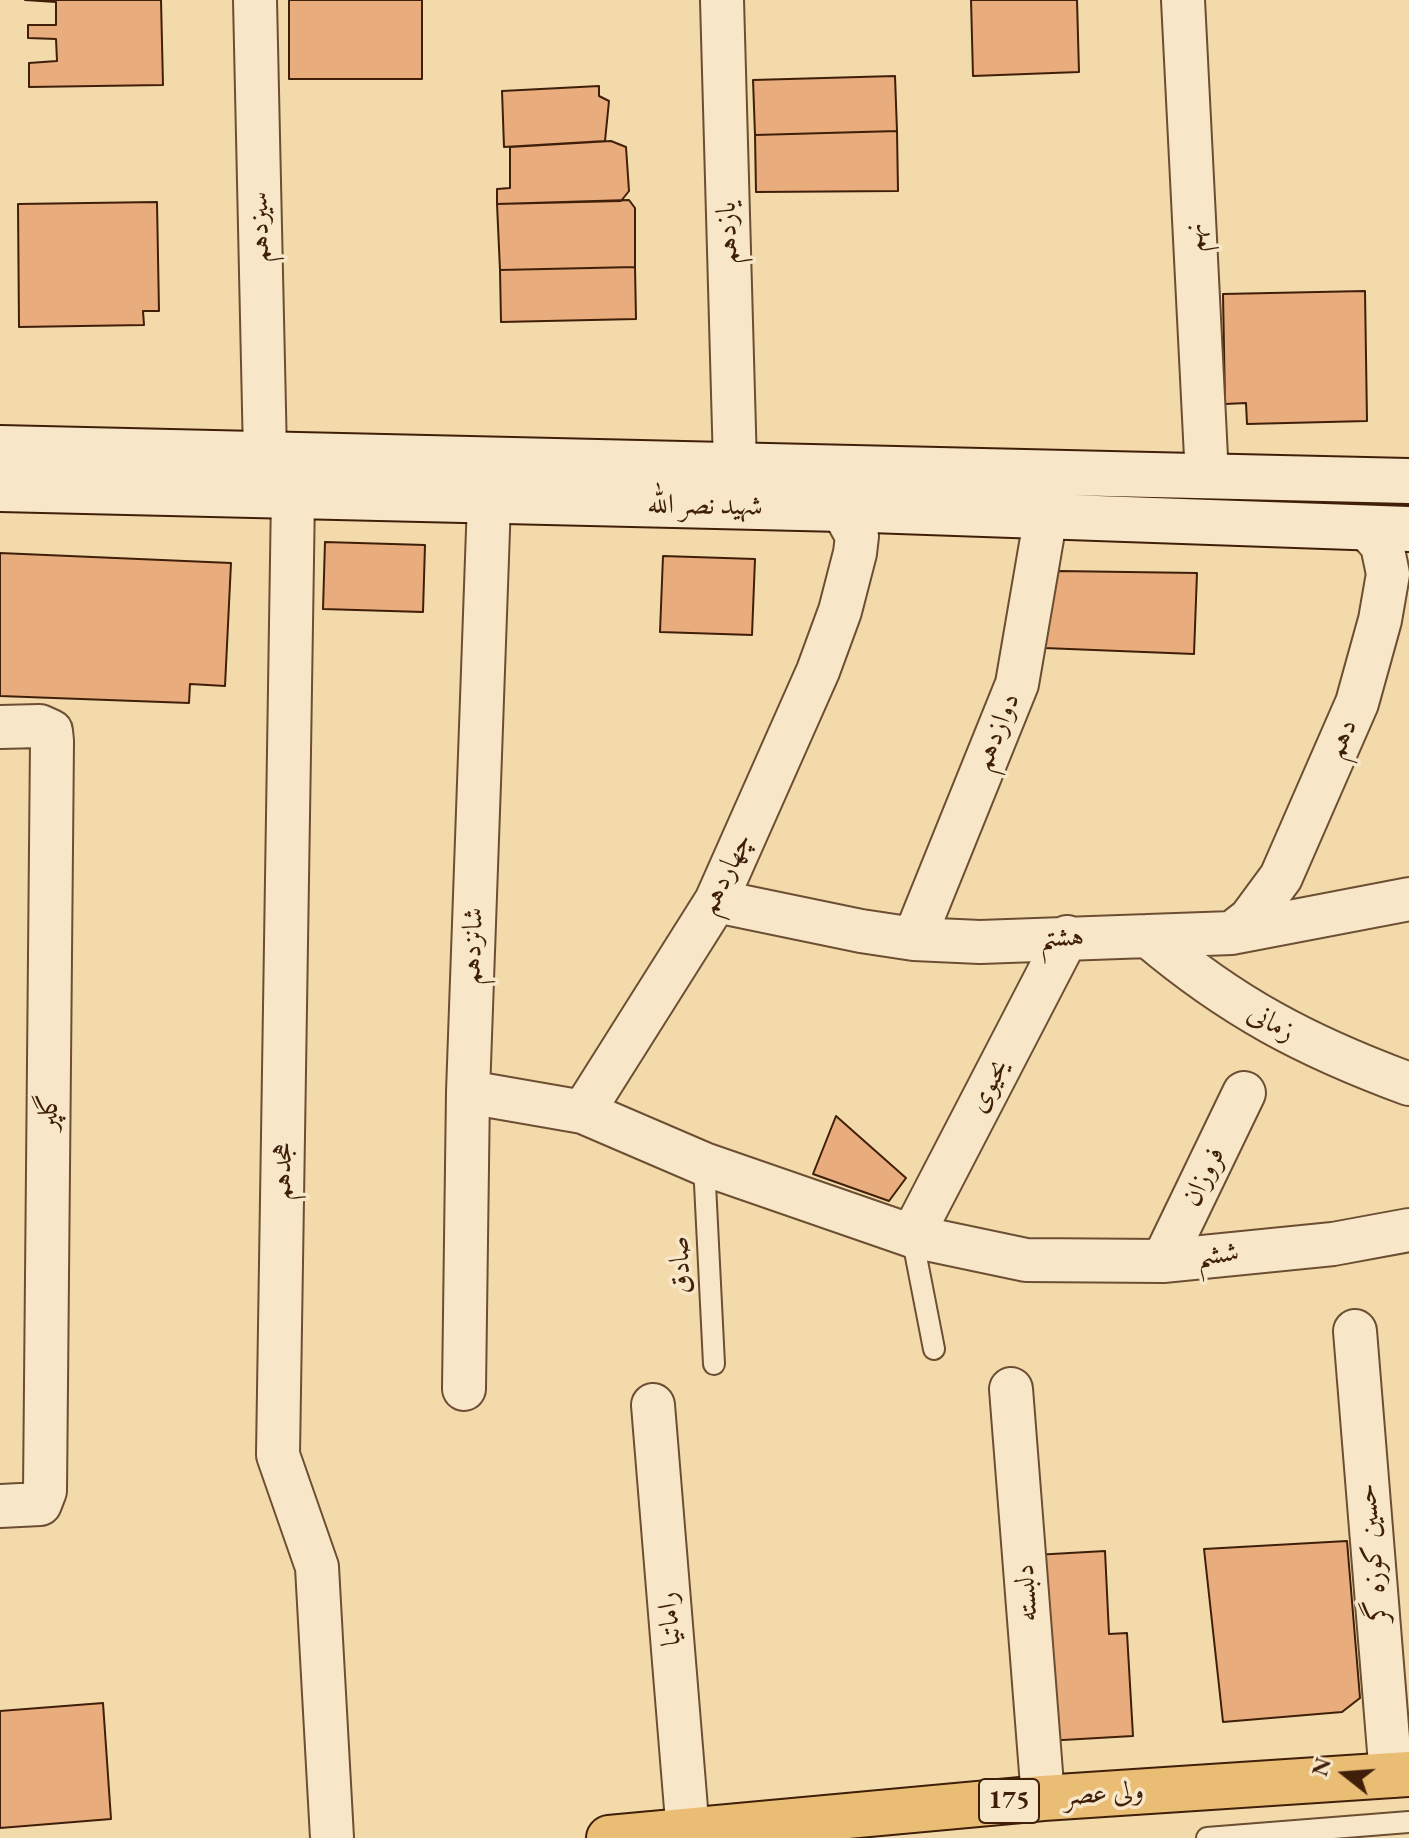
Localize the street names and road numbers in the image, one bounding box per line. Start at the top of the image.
street label: سیزدهم [243,191,277,263]
street label: یازدهم [710,201,746,265]
street label: نهم [1177,222,1213,254]
street label: شهید نصر الله [647,488,763,524]
street label: دوازدهم [966,688,1028,776]
street label: دهم [1319,714,1365,764]
street label: چهاردهم [692,828,760,920]
street label: شانزدهم [455,907,491,985]
street label: هشتم [1039,920,1085,956]
street label: زمانی [1241,996,1301,1050]
street label: یحیوی [961,1053,1017,1119]
street label: گلپر [32,1093,66,1131]
street label: هجدهم [266,1141,300,1201]
street label: فروزان [1175,1142,1233,1212]
street label: صادق [663,1235,699,1295]
street label: ششم [1195,1236,1241,1274]
street label: حسین کوزه گر [1350,1482,1396,1624]
street label: دلبسته [1008,1563,1046,1623]
street label: راماتیا [651,1590,689,1648]
street label: ولی عصر [1063,1774,1145,1814]
road number: 175 [979,1779,1039,1823]

